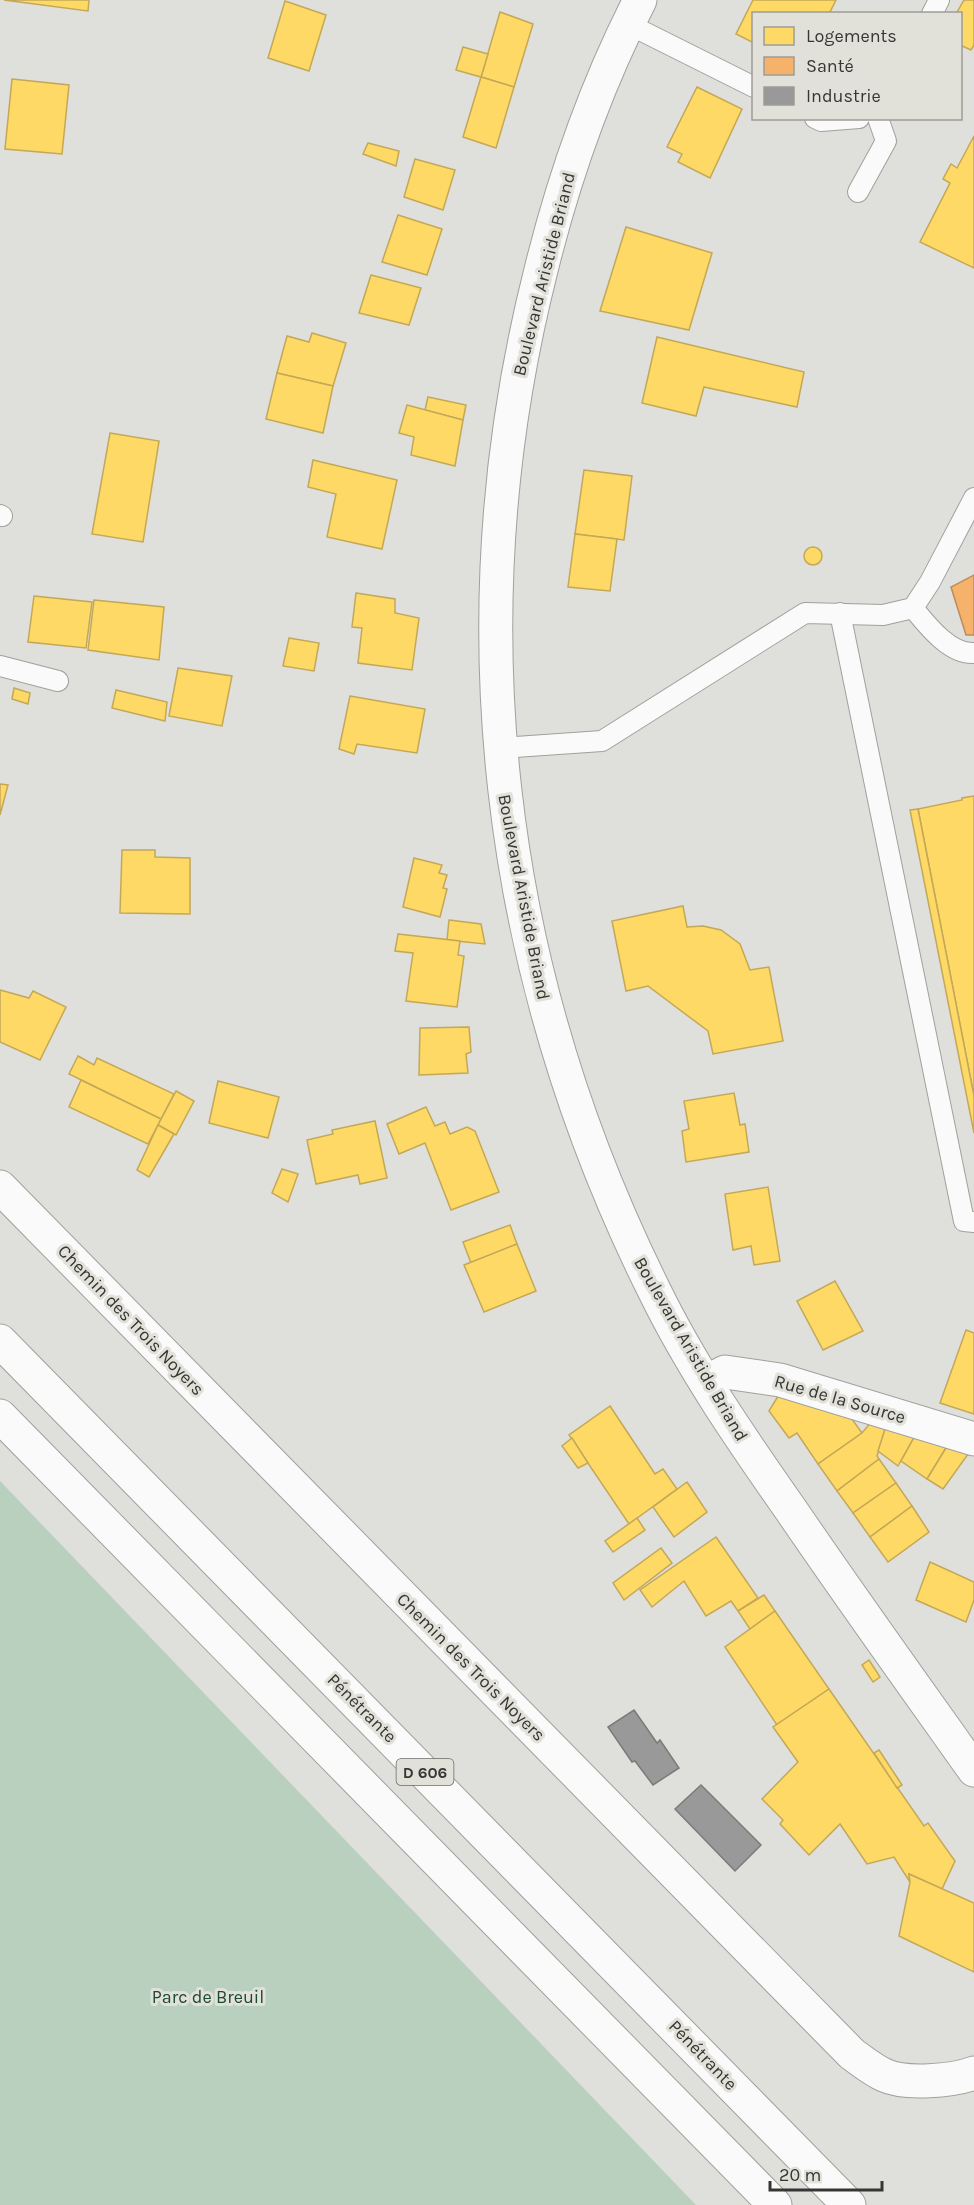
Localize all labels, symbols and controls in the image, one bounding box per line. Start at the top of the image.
legend [752,12,962,120]
text: Logements [806,25,897,47]
text: Santé [806,55,854,77]
text: Industrie [806,85,881,107]
street label: Boulevard Aristide Briand [508,170,580,378]
street label: Boulevard Aristide Briand [493,792,555,1002]
street label: Chemin des Trois Noyers [53,1240,209,1400]
street label: Boulevard Aristide Briand [629,1253,753,1445]
street label: Rue de la Source [772,1370,908,1428]
street label: Chemin des Trois Noyers [392,1588,550,1746]
street label: Pénétrante [323,1669,401,1747]
road number: D 606 [396,1759,454,1785]
park label: Parc de Breuil [152,1986,264,2008]
street label: Pénétrante [664,2015,742,2095]
scale bar [770,2154,882,2192]
text: 20 m [779,2164,821,2186]

